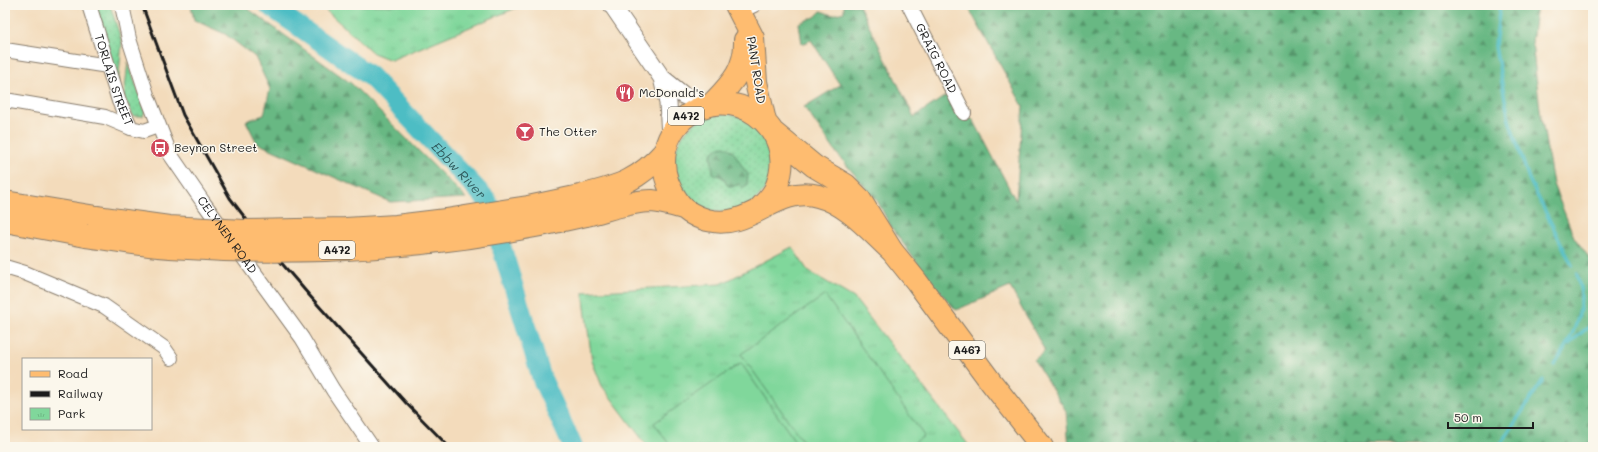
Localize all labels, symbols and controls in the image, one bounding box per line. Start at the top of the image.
street label: GRAIG ROAD [913,20,962,96]
street label: TORLAIS STREET [92,32,138,128]
street label: PANT ROAD [744,35,770,105]
restaurant icon: McDonald's [614,82,636,104]
place label: McDonald's [639,84,704,100]
road number: A472 [668,107,704,125]
bar icon: The Otter [514,121,536,143]
place label: The Otter [539,123,597,139]
bus stop icon: Beynon Street [149,137,171,159]
water label: Ebbw River [428,138,491,202]
place label: Beynon Street [174,139,258,155]
street label: CELYNEN ROAD [194,193,261,276]
road number: A472 [319,241,355,259]
road number: A467 [949,341,985,359]
legend [22,358,152,430]
text: Road [58,365,88,381]
text: Railway [58,385,103,401]
scale bar [1448,404,1533,430]
text: Park [58,405,85,421]
text: 50 m [1454,409,1482,425]

